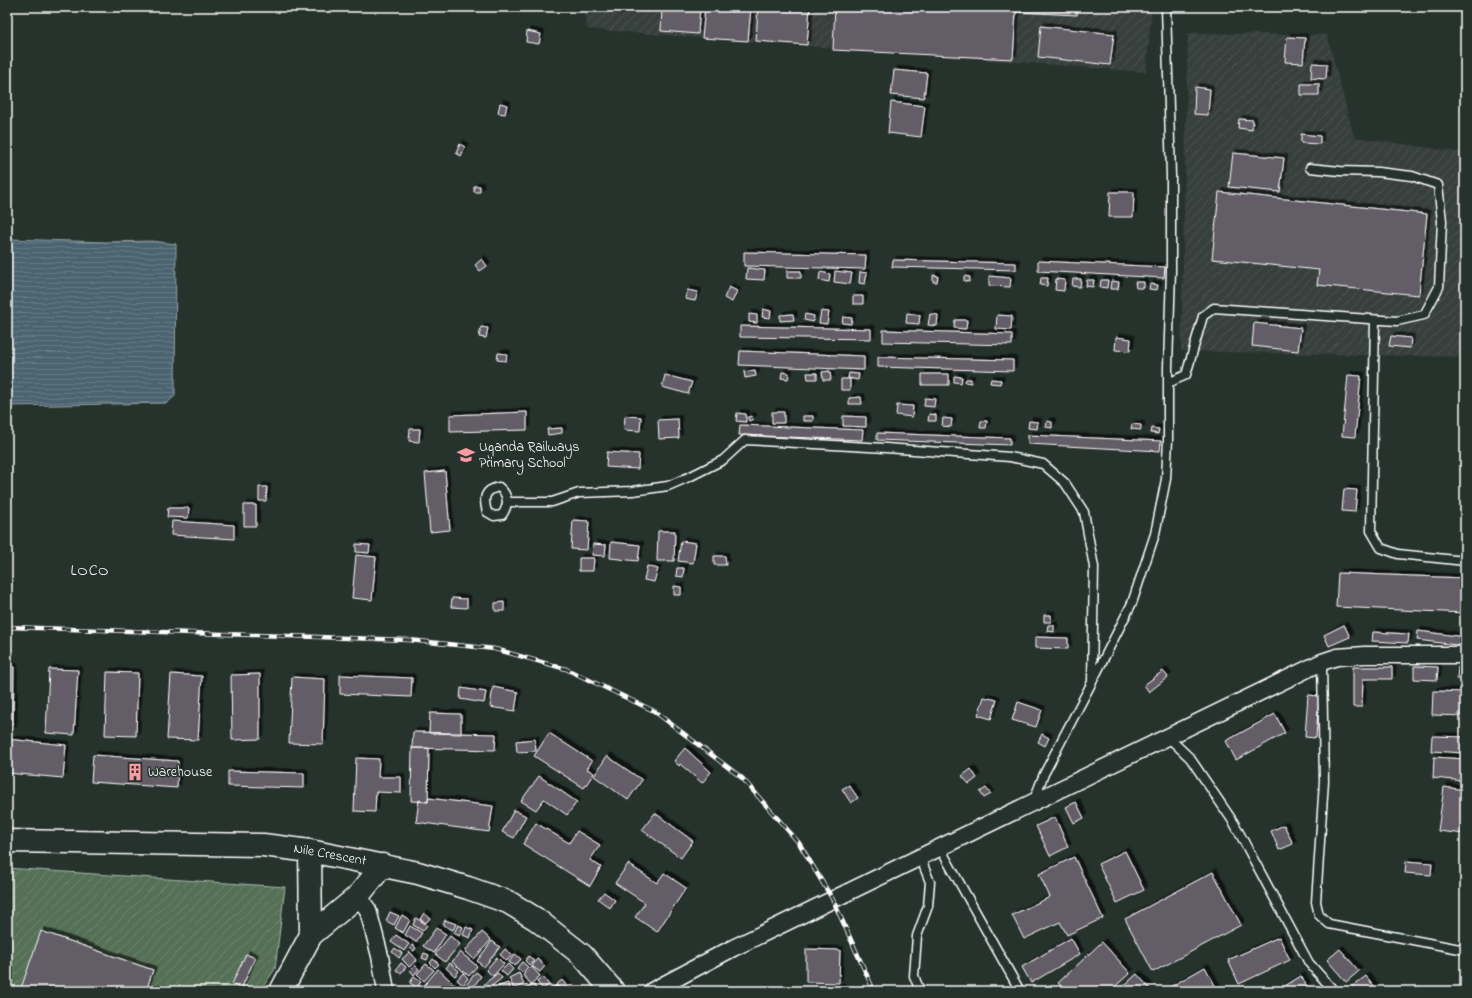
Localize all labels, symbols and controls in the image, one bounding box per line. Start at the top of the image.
place label: Uganda Railways Primary School [479,437,579,475]
school or university icon: Uganda Railways Primary School [456,445,476,465]
district label: LOCO [70,559,110,583]
building icon: Warehouse [125,762,145,782]
place label: Warehouse [148,762,213,783]
street label: Nile Crescent [292,838,368,872]

